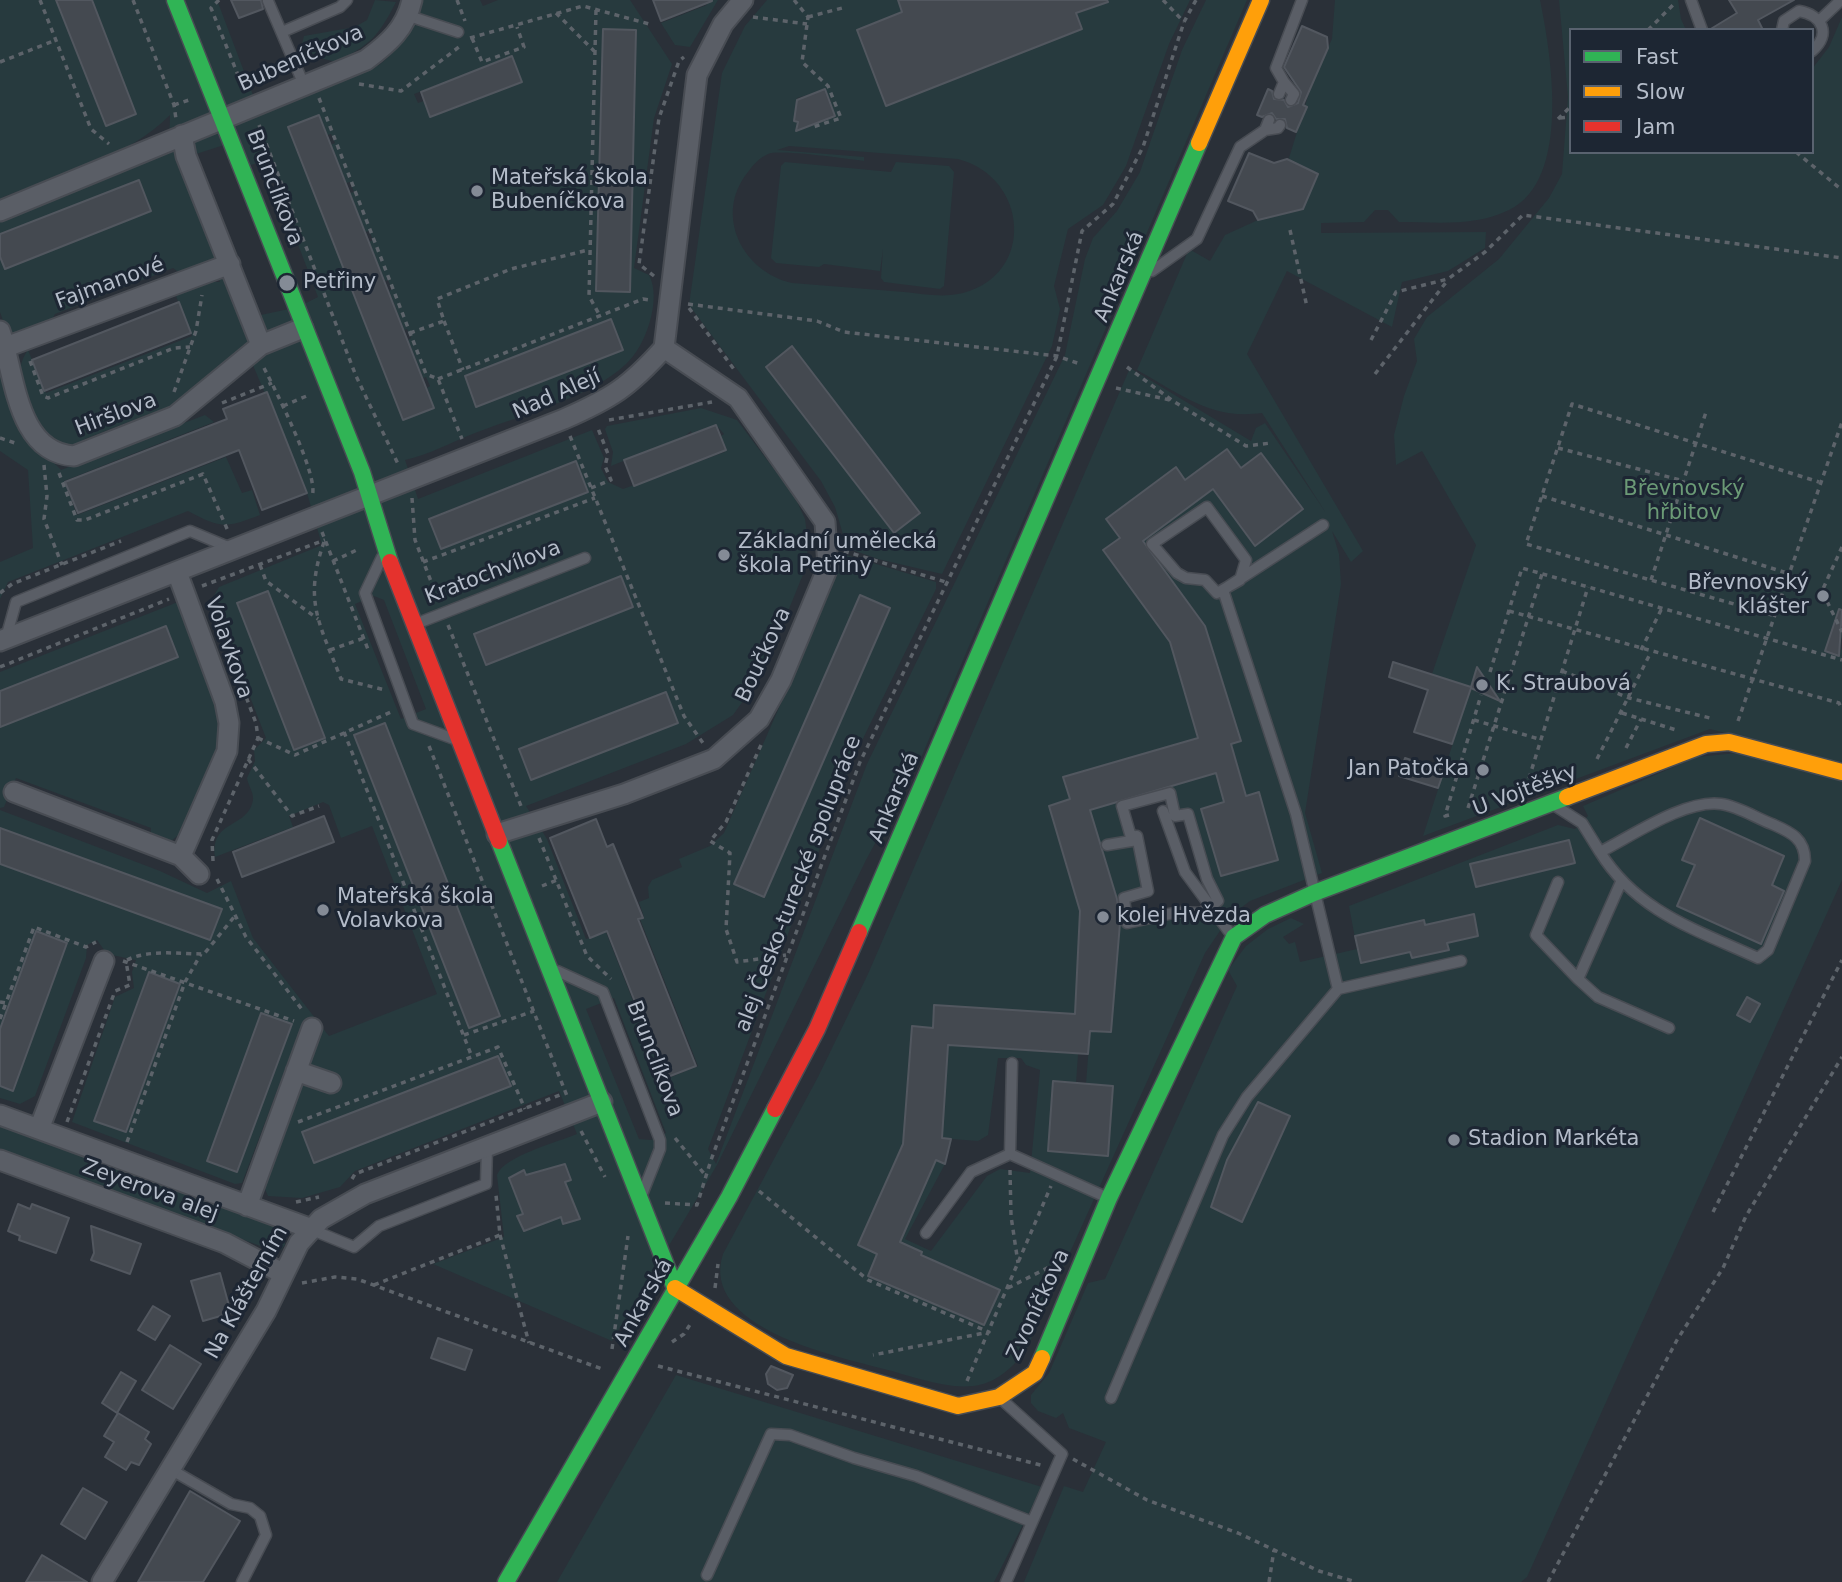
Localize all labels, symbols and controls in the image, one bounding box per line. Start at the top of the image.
street label: Bubeníčkova [235,20,367,98]
legend [1569,28,1814,154]
text: Fast [1636,45,1678,69]
text: Slow [1636,80,1685,104]
text: Jam [1636,115,1676,139]
street label: Brunclíkova [240,126,308,250]
place label: Mateřská škola Bubeníčkova [491,166,648,216]
marker: Mateřská škola Bubeníčkova [469,183,485,199]
street label: Ankarská [1090,228,1150,326]
street label: Fajmanové [52,253,168,315]
place label: Petřiny [303,270,376,296]
marker: Petřiny [277,273,297,293]
street label: Nad Alejí [509,365,605,425]
street label: Hiršlova [72,388,160,442]
park label: Břevnovský hřbitov [1623,477,1745,527]
place label: Základní umělecká škola Petřiny [738,530,937,580]
street label: Kratochvílova [422,536,564,610]
marker: Základní umělecká škola Petřiny [716,547,732,563]
place label: Břevnovský klášter [1688,571,1809,621]
marker: Břevnovský klášter [1815,588,1831,604]
street label: Volavkova [199,594,257,702]
street label: Boučkova [731,604,797,706]
place label: K. Straubová [1496,672,1631,698]
marker: K. Straubová [1474,677,1490,693]
street label: alej Česko-turecké spolupráce [731,732,867,1036]
street label: Ankarská [865,749,925,847]
place label: Jan Patočka [1348,757,1469,783]
street label: U Vojtěšky [1469,760,1581,822]
marker: Jan Patočka [1475,762,1491,778]
place label: Mateřská škola Volavkova [337,885,494,935]
marker: Mateřská škola Volavkova [315,902,331,918]
place label: kolej Hvězda [1117,904,1251,930]
marker: kolej Hvězda [1095,909,1111,925]
street label: Brunclíkova [620,997,688,1121]
place label: Stadion Markéta [1468,1127,1639,1153]
marker: Stadion Markéta [1446,1132,1462,1148]
street label: Zeyerova alej [78,1155,222,1227]
street label: Na Klášterním [200,1222,294,1364]
street label: Zvoníčkova [1002,1245,1076,1365]
street label: Ankarská [610,1255,678,1351]

